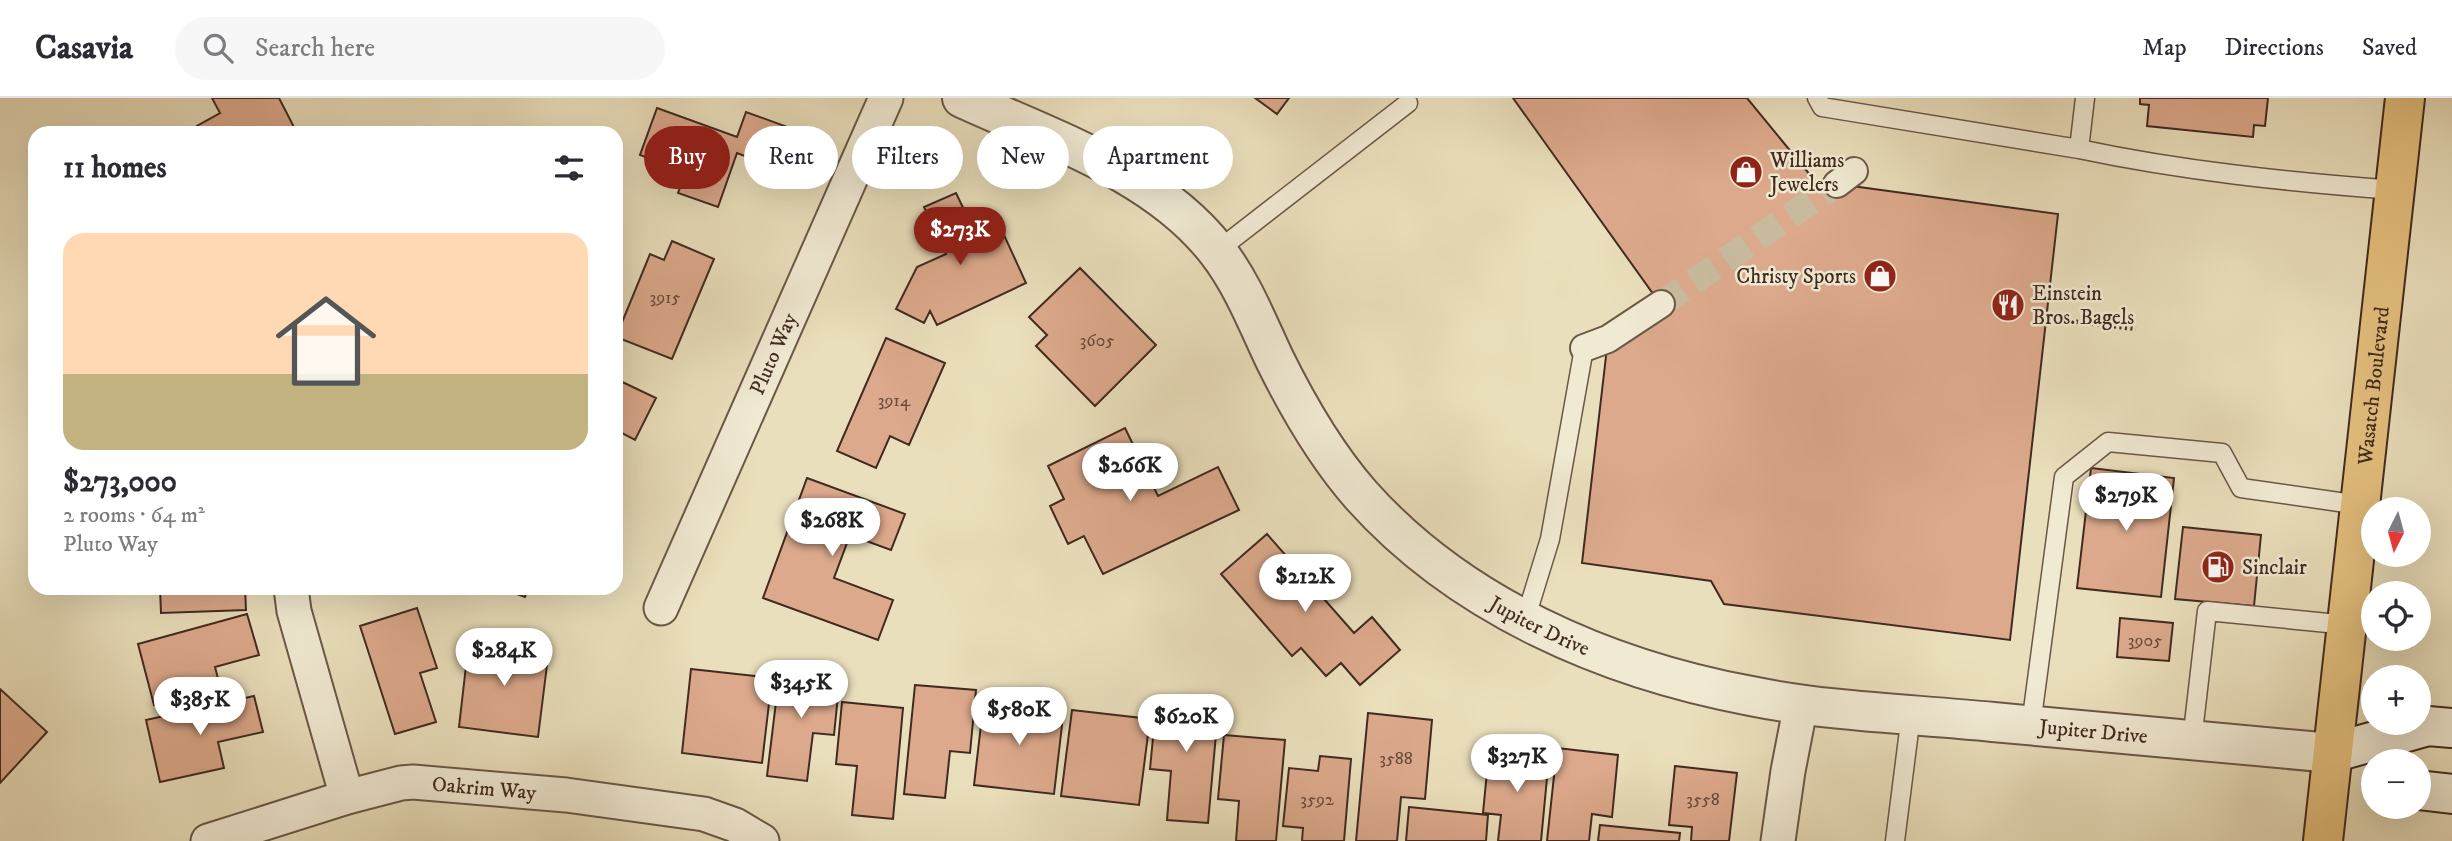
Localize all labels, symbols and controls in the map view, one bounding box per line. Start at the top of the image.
search box [175,17,665,80]
text: Casavia [35,28,133,69]
icon: search [199,29,237,67]
text: Search here [255,32,375,65]
text: Map [2142,33,2187,63]
text: Directions [2225,33,2324,63]
text: Saved [2362,33,2417,63]
chip: Buy [644,126,730,189]
chip: Rent [744,126,838,189]
chip: Filters [852,126,963,189]
chip: New [977,126,1069,189]
chip: Apartment [1083,126,1233,189]
place label: Williams Jewelers [1768,148,1844,198]
icon: filters [550,149,588,187]
text: 11 homes [63,150,167,187]
shop icon: Williams Jewelers [1727,153,1765,191]
pin: $273K [911,208,1009,267]
text: $273K [930,215,990,244]
shop icon: Christy Sports [1861,257,1899,295]
place label: Christy Sports [1736,264,1856,290]
icon: home [263,278,389,404]
place label: Einstein Bros. Bagels [2032,281,2134,331]
restaurant icon: Einstein Bros. Bagels [1989,286,2027,324]
house number: 3915 [649,287,681,309]
street label: Wasatch Boulevard [2352,305,2396,467]
street label: Pluto Way [745,308,804,399]
house number: 3605 [1080,330,1114,352]
house number: 3914 [878,390,911,412]
pin: $266K [1081,444,1179,503]
text: $266K [1098,451,1162,480]
text: $273,000 [63,464,177,501]
pin: $279K [2077,474,2175,533]
text: $279K [2094,481,2158,510]
north arrow [2361,497,2431,567]
map controls [2361,497,2431,819]
pin: $268K [783,498,881,558]
text: 2 rooms · 64 m² [63,501,205,530]
text: $268K [800,506,864,535]
text: Pluto Way [63,530,158,559]
fuel station icon: Sinclair [2199,548,2237,586]
pin: $212K [1256,554,1354,614]
place label: Sinclair [2242,555,2307,581]
text: $212K [1275,562,1335,591]
button: locate [2361,581,2431,651]
street label: Jupiter Drive [1483,590,1593,662]
pin: $284K [455,628,553,688]
house number: 3905 [2128,630,2162,652]
text: $284K [472,636,536,665]
pin: $345K [752,660,850,720]
button: + [2361,665,2431,735]
text: $345K [770,668,832,697]
pin: $385K [151,678,249,737]
text: $385K [170,685,230,714]
pin: $580K [970,688,1068,747]
pin: $620K [1137,694,1235,754]
text: $580K [987,695,1051,724]
text: $620K [1154,702,1218,731]
street label: Jupiter Drive [2036,714,2149,750]
pin: $327K [1468,734,1566,794]
text: $327K [1487,742,1547,771]
house number: 3588 [1379,748,1413,770]
button: − [2361,749,2431,819]
street label: Oakrim Way [431,772,538,807]
house number: 3592 [1300,789,1334,811]
house number: 3558 [1686,789,1720,811]

